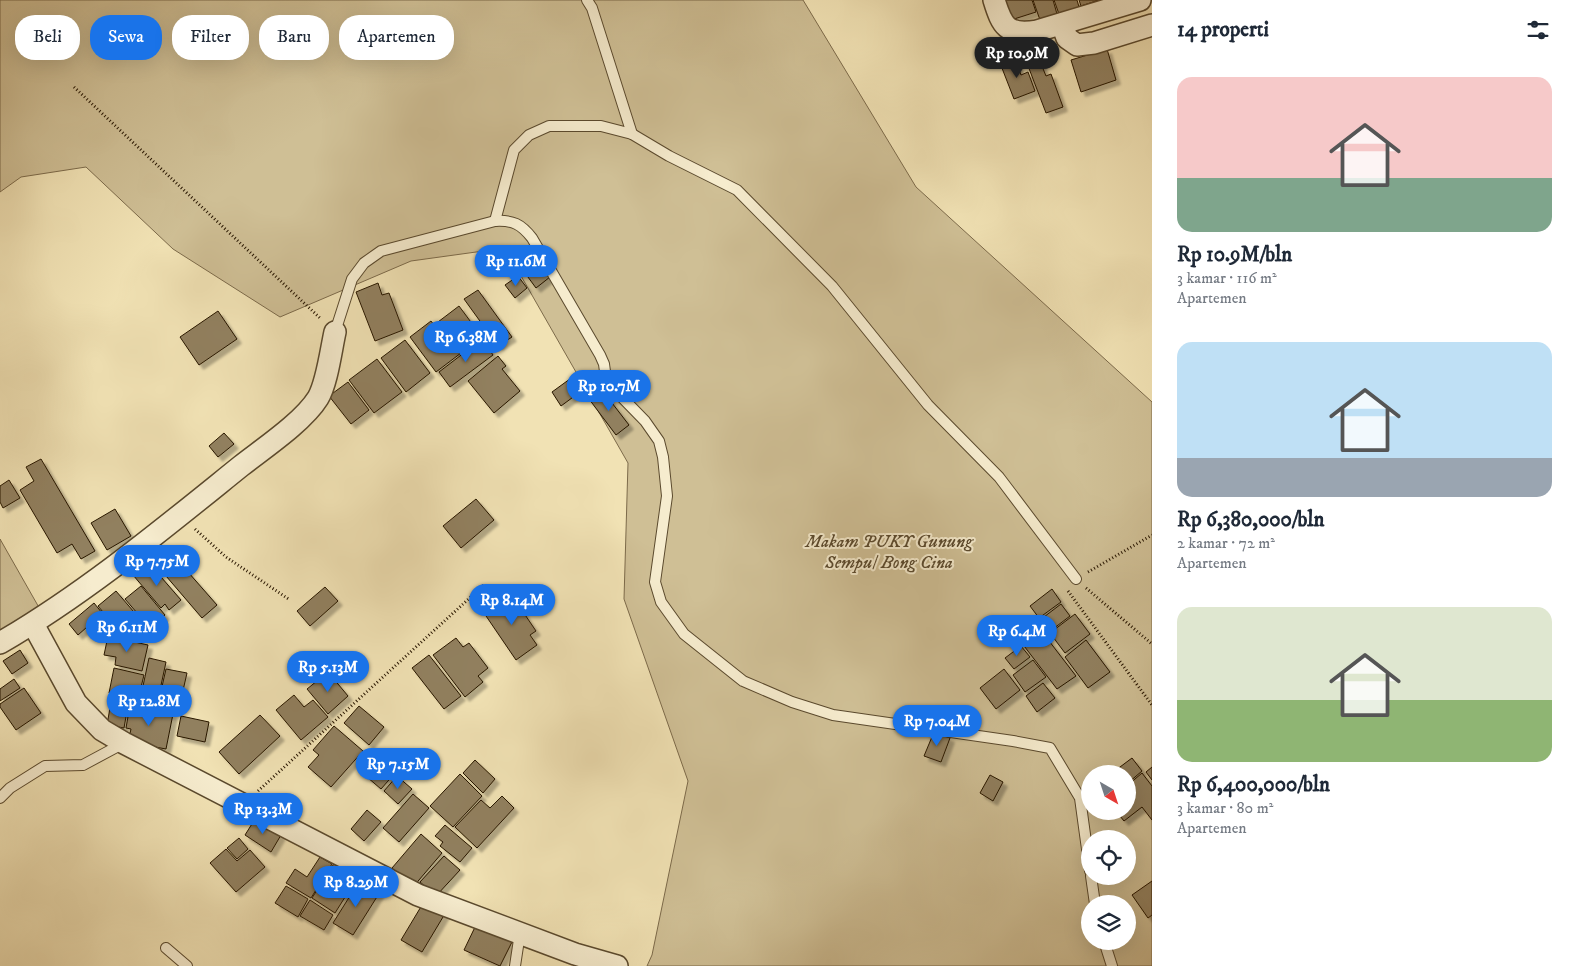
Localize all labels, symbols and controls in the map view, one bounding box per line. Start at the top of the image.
chip: Beli [15,15,80,60]
chip: Sewa [90,15,162,60]
chip: Filter [172,15,249,60]
chip: Baru [259,15,329,60]
chip: Apartemen [339,15,454,60]
icon: filters [1524,16,1552,44]
text: 14 properti [1177,17,1269,43]
pin: Rp 10.9M [965,36,1069,79]
text: Rp 10.9M [986,43,1048,63]
icon: home [1320,110,1410,200]
text: Rp 10.9M/bln [1177,242,1292,268]
pin: Rp 11.6M [464,244,568,287]
text: Rp 11.6M [486,251,546,271]
text: 3 kamar · 116 m² [1177,268,1277,288]
text: Apartemen [1177,288,1247,308]
pin: Rp 6.38M [414,320,518,363]
text: Rp 6.38M [435,327,497,347]
pin: Rp 10.7M [557,370,661,412]
icon: home [1320,375,1410,465]
text: Rp 10.7M [578,376,640,396]
text: Rp 6,380,000/bln [1177,507,1325,533]
park label: Makam PUKY Gunung Sempu/ Bong Cina [803,531,974,574]
text: 2 kamar · 72 m² [1177,533,1275,553]
pin: Rp 7.75M [105,544,209,587]
text: Rp 7.75M [125,551,189,571]
text: Apartemen [1177,553,1247,573]
pin: Rp 8.14M [460,584,564,626]
text: Rp 8.14M [480,590,544,610]
pin: Rp 6.11M [75,610,179,653]
pin: Rp 6.4M [971,614,1063,657]
text: Rp 6.11M [97,617,157,637]
text: Rp 6.4M [988,621,1046,641]
icon: home [1320,640,1410,730]
pin: Rp 5.13M [276,650,380,693]
text: Rp 5.13M [298,657,358,677]
pin: Rp 12.8M [97,684,201,727]
text: Rp 12.8M [118,691,180,711]
pin: Rp 7.04M [885,704,989,747]
text: Rp 7.04M [904,711,970,731]
pin: Rp 7.15M [346,748,450,790]
text: Rp 7.15M [367,754,429,774]
north arrow [1081,765,1136,820]
map controls [1081,765,1136,950]
text: Rp 6,400,000/bln [1177,772,1330,798]
pin: Rp 13.3M [211,792,315,835]
text: 3 kamar · 80 m² [1177,798,1273,818]
text: Rp 13.3M [234,799,292,819]
text: Apartemen [1177,818,1247,838]
button: locate [1081,830,1136,885]
pin: Rp 8.29M [304,866,408,908]
text: Rp 8.29M [324,872,388,892]
button: layers [1081,895,1136,950]

